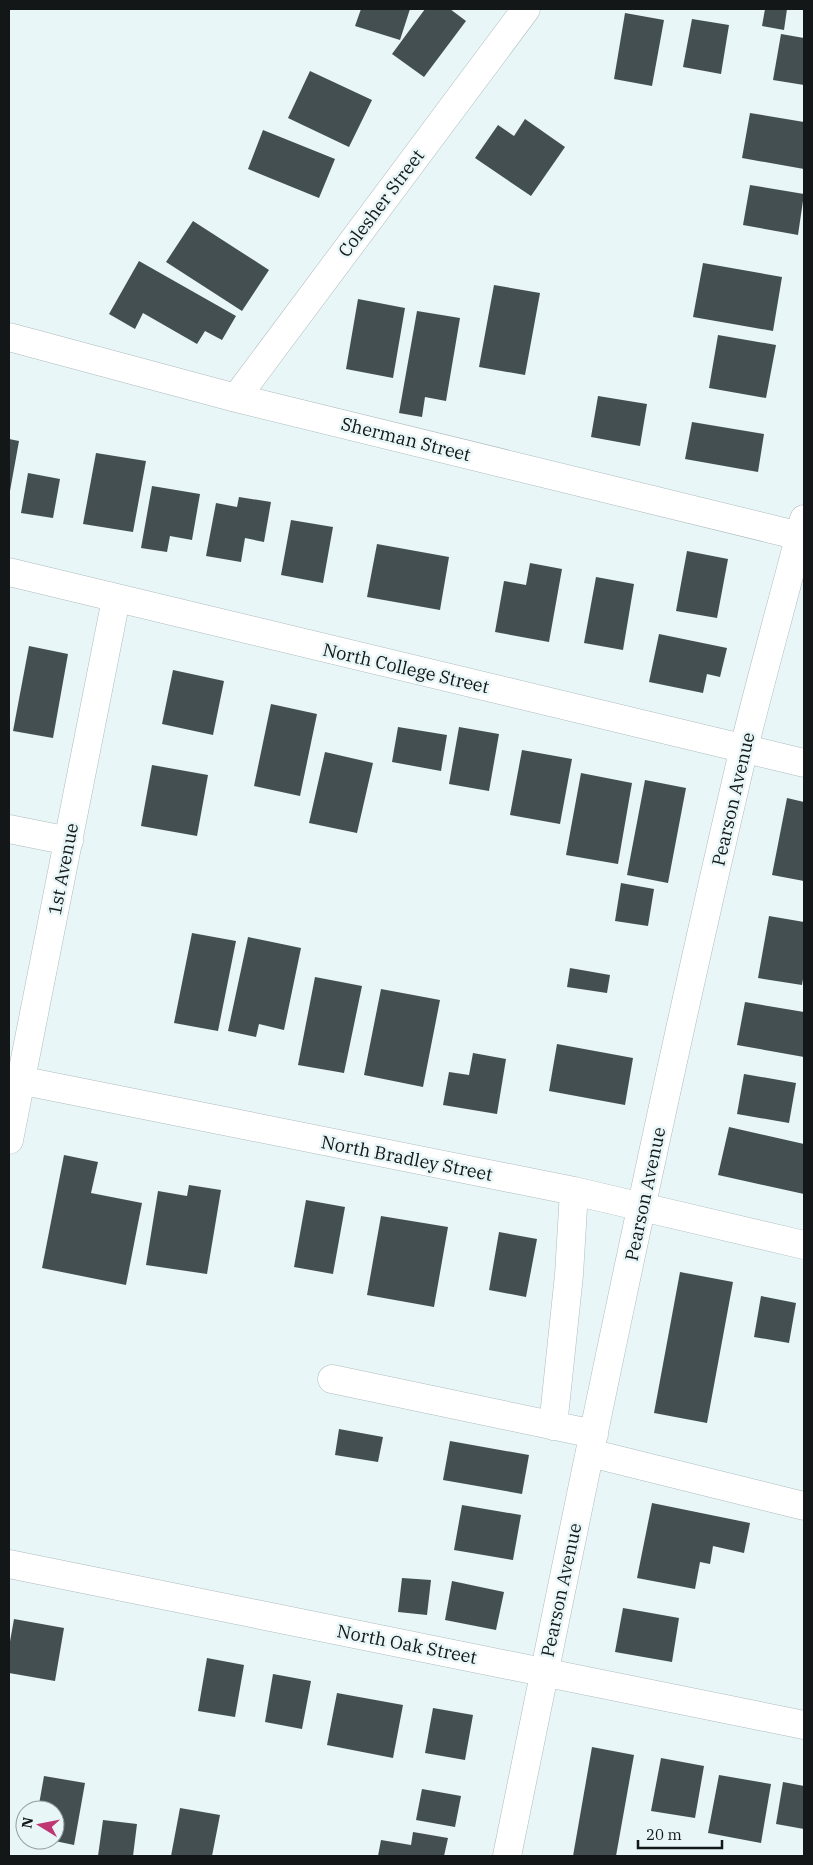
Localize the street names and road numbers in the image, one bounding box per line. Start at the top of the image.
street label: Colesher Street [333,145,429,261]
street label: Sherman Street [339,412,473,466]
street label: North College Street [321,638,491,698]
street label: Pearson Avenue [706,730,760,868]
street label: 1st Avenue [43,821,83,917]
street label: Pearson Avenue [620,1125,670,1263]
street label: North Bradley Street [319,1130,495,1186]
street label: Pearson Avenue [536,1521,586,1659]
street label: North Oak Street [335,1619,479,1669]

